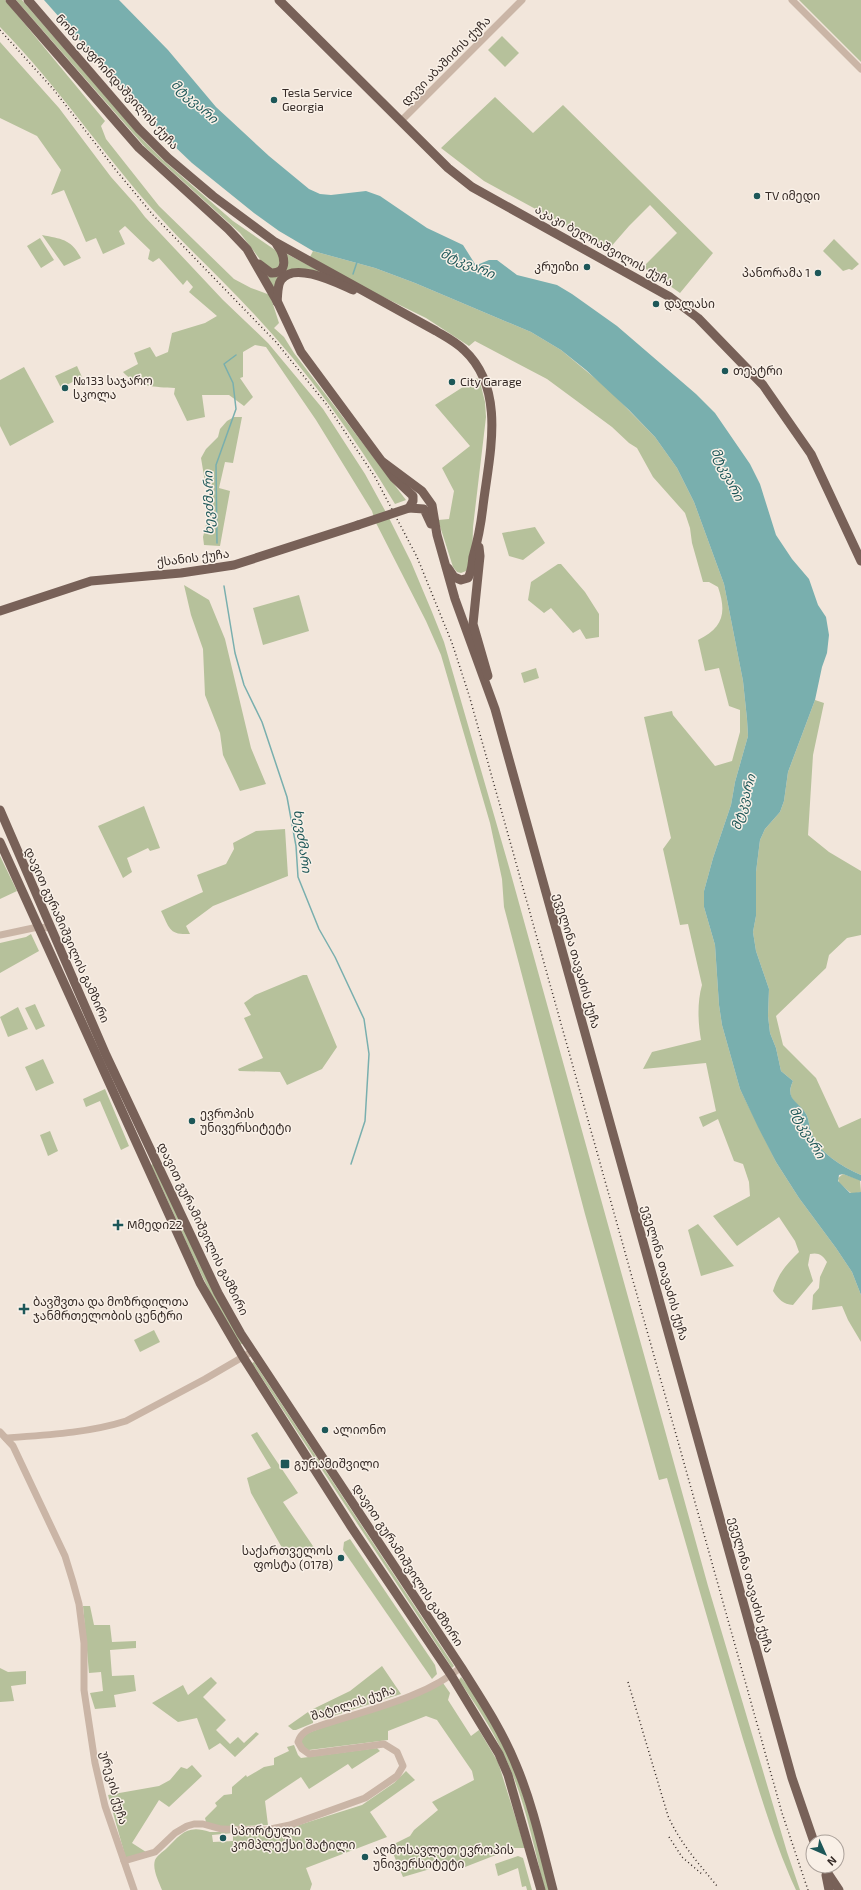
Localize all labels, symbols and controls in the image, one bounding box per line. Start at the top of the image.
street label: ნონა გაფრინდაშვილის ქუჩა [52,11,182,153]
street label: დევი აბაშიძის ქუჩა [398,13,494,109]
water label: მტკვარი [168,76,222,127]
place label: Tesla Service Georgia [282,85,353,113]
marker: Tesla Service Georgia [269,95,279,105]
place label: TV იმედი [765,188,820,204]
marker: TV იმედი [752,191,762,201]
street label: აკაკი ბელიაშვილის ქუჩა [532,201,676,291]
water label: მტკვარი [438,244,498,283]
place label: კრუიზი [534,259,579,274]
marker: კრუიზი [582,262,592,272]
place label: პანორამა 1 [742,265,810,279]
marker: პანორამა 1 [813,268,823,278]
place label: დალასი [664,296,715,312]
marker: დალასი [651,299,661,309]
place label: თეატრი [733,363,783,378]
marker: თეატრი [720,366,730,376]
place label: №133 საჯარო სკოლა [73,373,153,403]
place label: City Garage [460,374,522,388]
marker: City Garage [447,377,457,387]
marker: №133 საჯარო სკოლა [60,383,70,393]
water label: მტკვარი [707,445,748,504]
water label: ხევძმარი [199,471,218,535]
street label: ქსანის ქუჩა [156,546,230,569]
water label: მტკვარი [727,772,760,832]
water label: ხევძმარი [290,808,315,874]
street label: დავით გურამიშვილის გამზირი [21,845,113,1026]
street label: ეველინა თავაძის ქუჩა [550,892,604,1030]
water label: მტკვარი [786,1103,830,1162]
place label: ევროპის უნივერსიტეტი [200,1106,291,1135]
marker: ევროპის უნივერსიტეტი [187,1116,197,1126]
street label: დავით გურამიშვილის გამზირი [154,1140,252,1318]
street label: ეველინა თავაძის ქუჩა [638,1204,692,1342]
place label: Mმედი22 [127,1217,183,1233]
marker: Mმედი22 [112,1219,124,1231]
place label: ბავშვთა და მოზრდილთა ჯანმრთელობის ცენტრი [33,1294,189,1324]
marker: ბავშვთა და მოზრდილთა ჯანმრთელობის ცენტრი [18,1303,30,1315]
place label: ალიონო [333,1422,386,1438]
marker: ალიონო [320,1425,330,1435]
place label: გურამიშვილი [294,1456,380,1472]
marker: გურამიშვილი [279,1458,291,1470]
street label: დავით გურამიშვილის გამზირი [349,1481,467,1650]
street label: ეველინა თავაძის ქუჩა [725,1515,777,1655]
place label: საქართველოს ფოსტა (0178) [242,1543,333,1572]
marker: საქართველოს ფოსტა (0178) [336,1553,346,1563]
street label: შატილის ქუჩა [309,1682,397,1724]
street label: ურეკის ქუჩა [97,1749,131,1826]
place label: სპორტული კომპლექსი შატილი [231,1823,356,1853]
marker: სპორტული კომპლექსი შატილი [218,1833,228,1843]
north arrow [805,1834,845,1874]
place label: აღმოსავლეთ ევროპის უნივერსიტეტი [373,1842,514,1871]
marker: აღმოსავლეთ ევროპის უნივერსიტეტი [360,1852,370,1862]
text: N [825,1854,840,1869]

